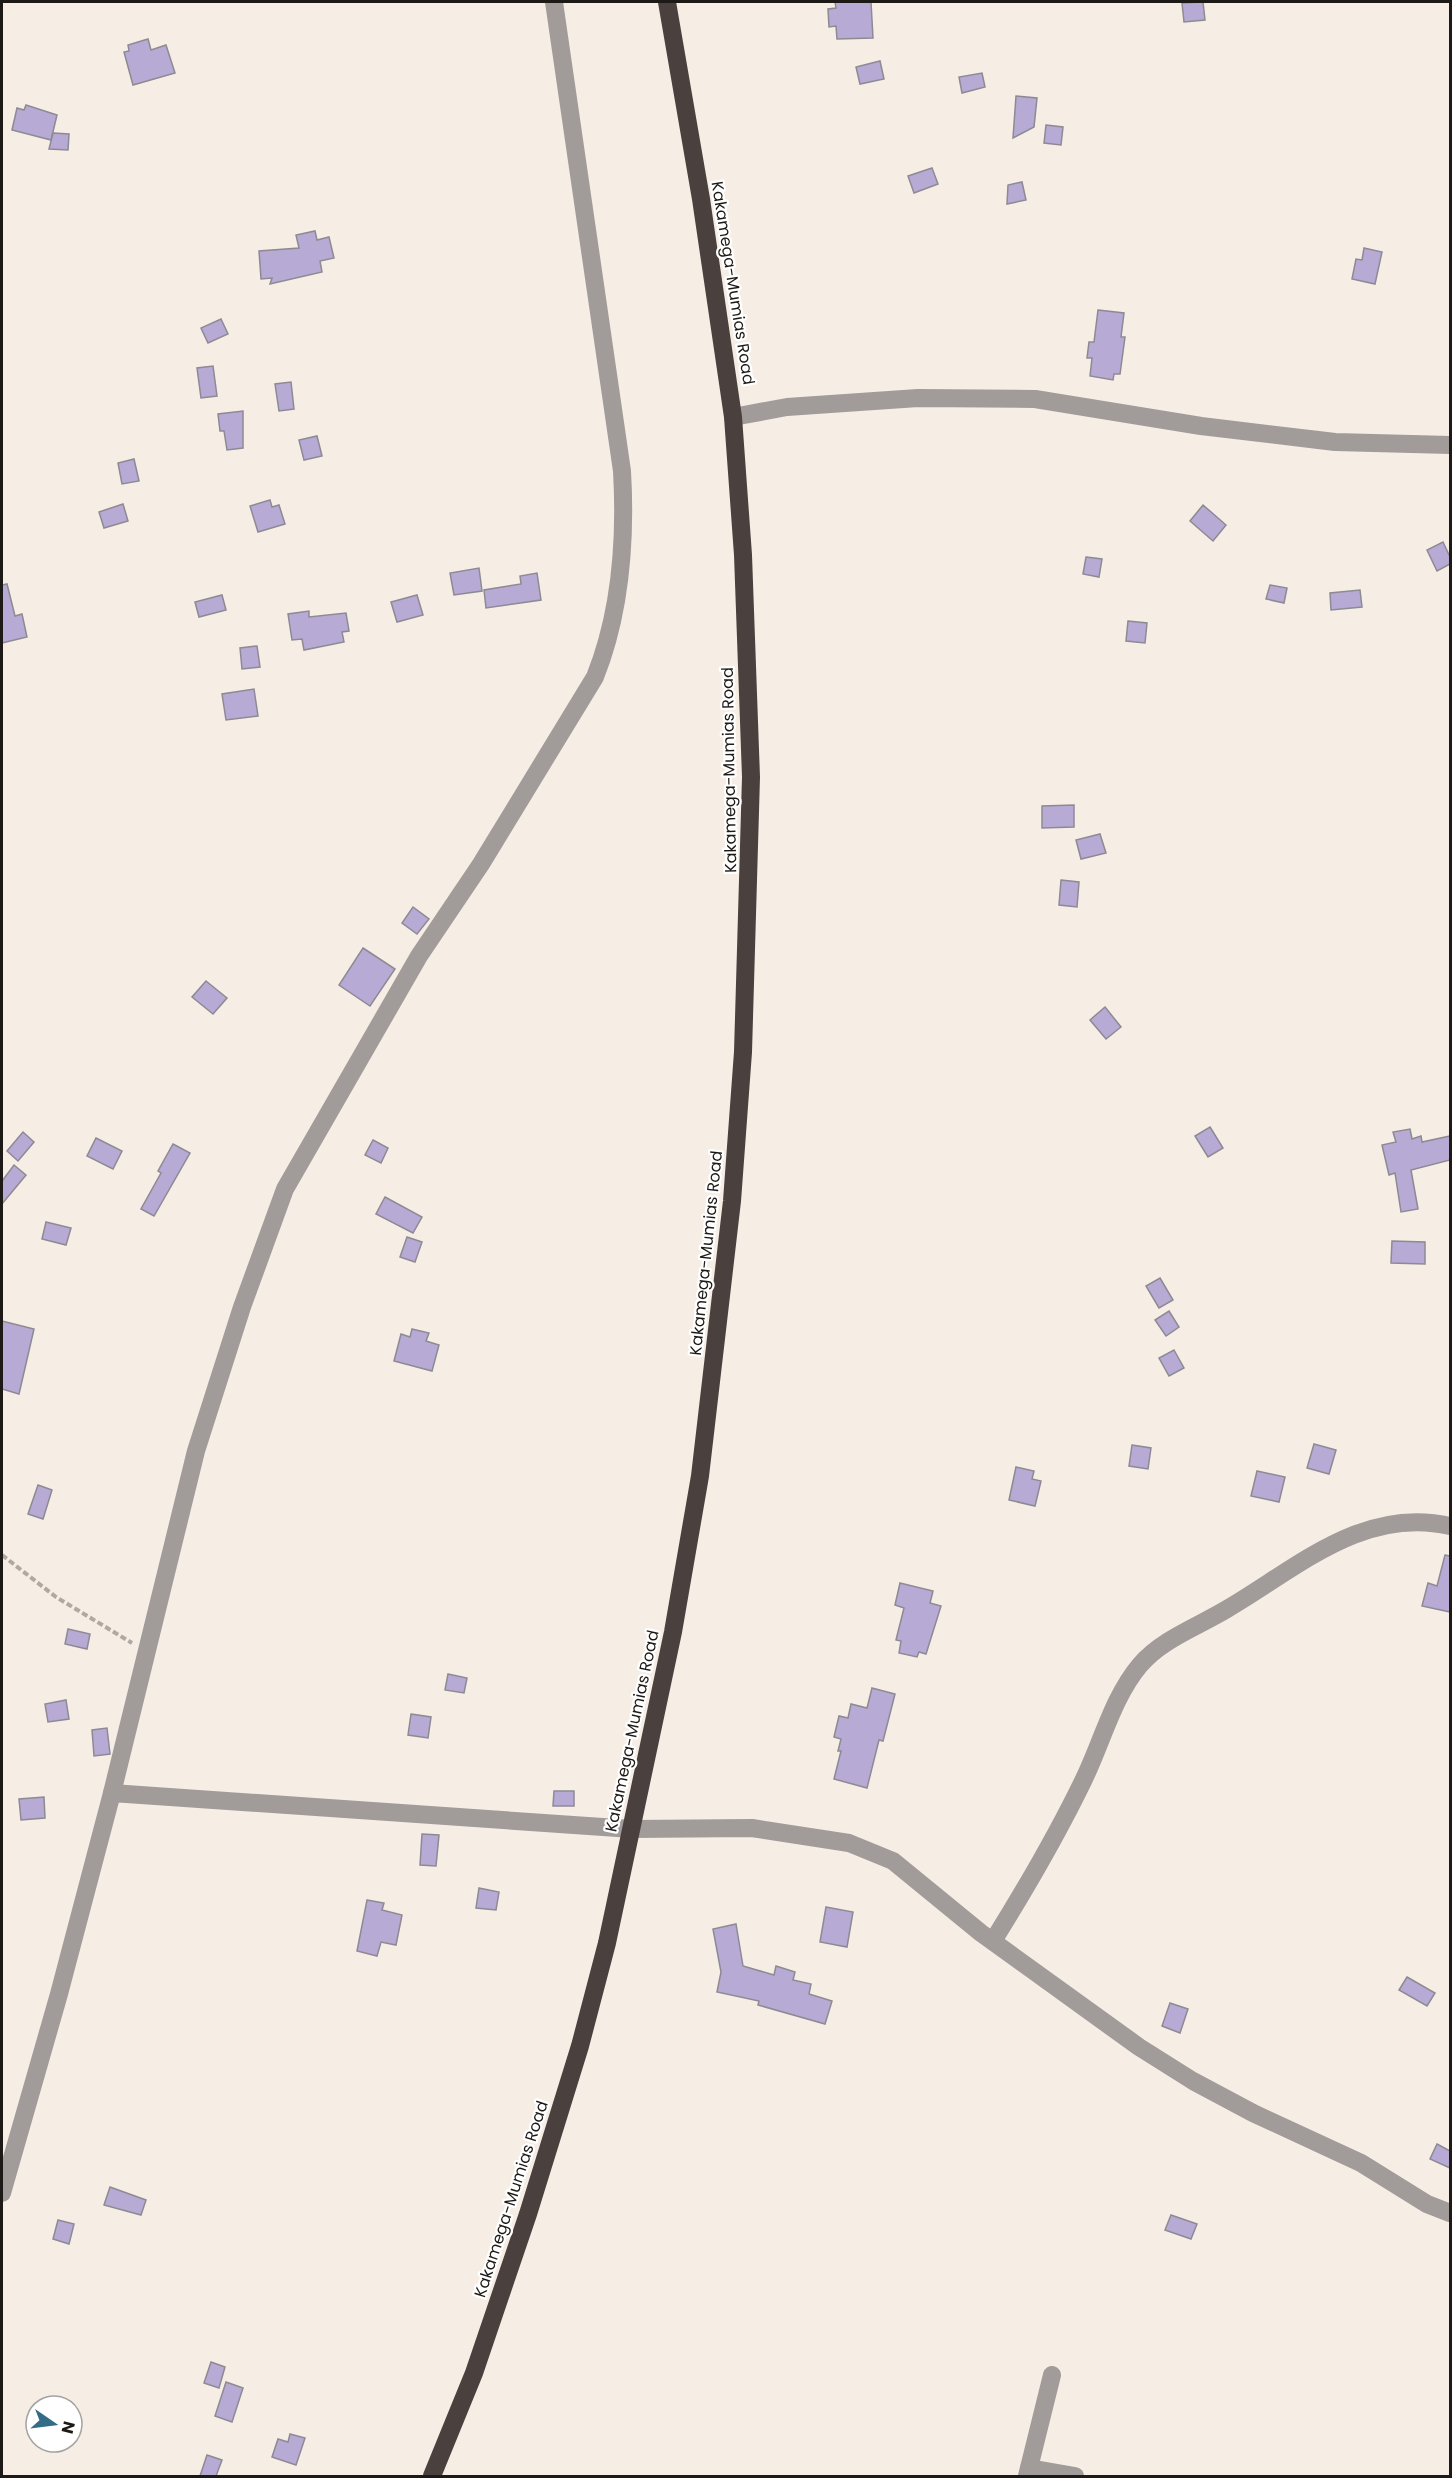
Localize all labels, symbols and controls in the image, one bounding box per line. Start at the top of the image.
street label: Kakamega-Mumias Road [706,180,760,386]
street label: Kakamega-Mumias Road [716,667,742,873]
street label: Kakamega-Mumias Road [684,1149,728,1357]
street label: Kakamega-Mumias Road [599,1628,665,1834]
street label: Kakamega-Mumias Road [468,2098,554,2300]
north arrow [24,2394,84,2454]
text: N [55,2419,81,2436]

